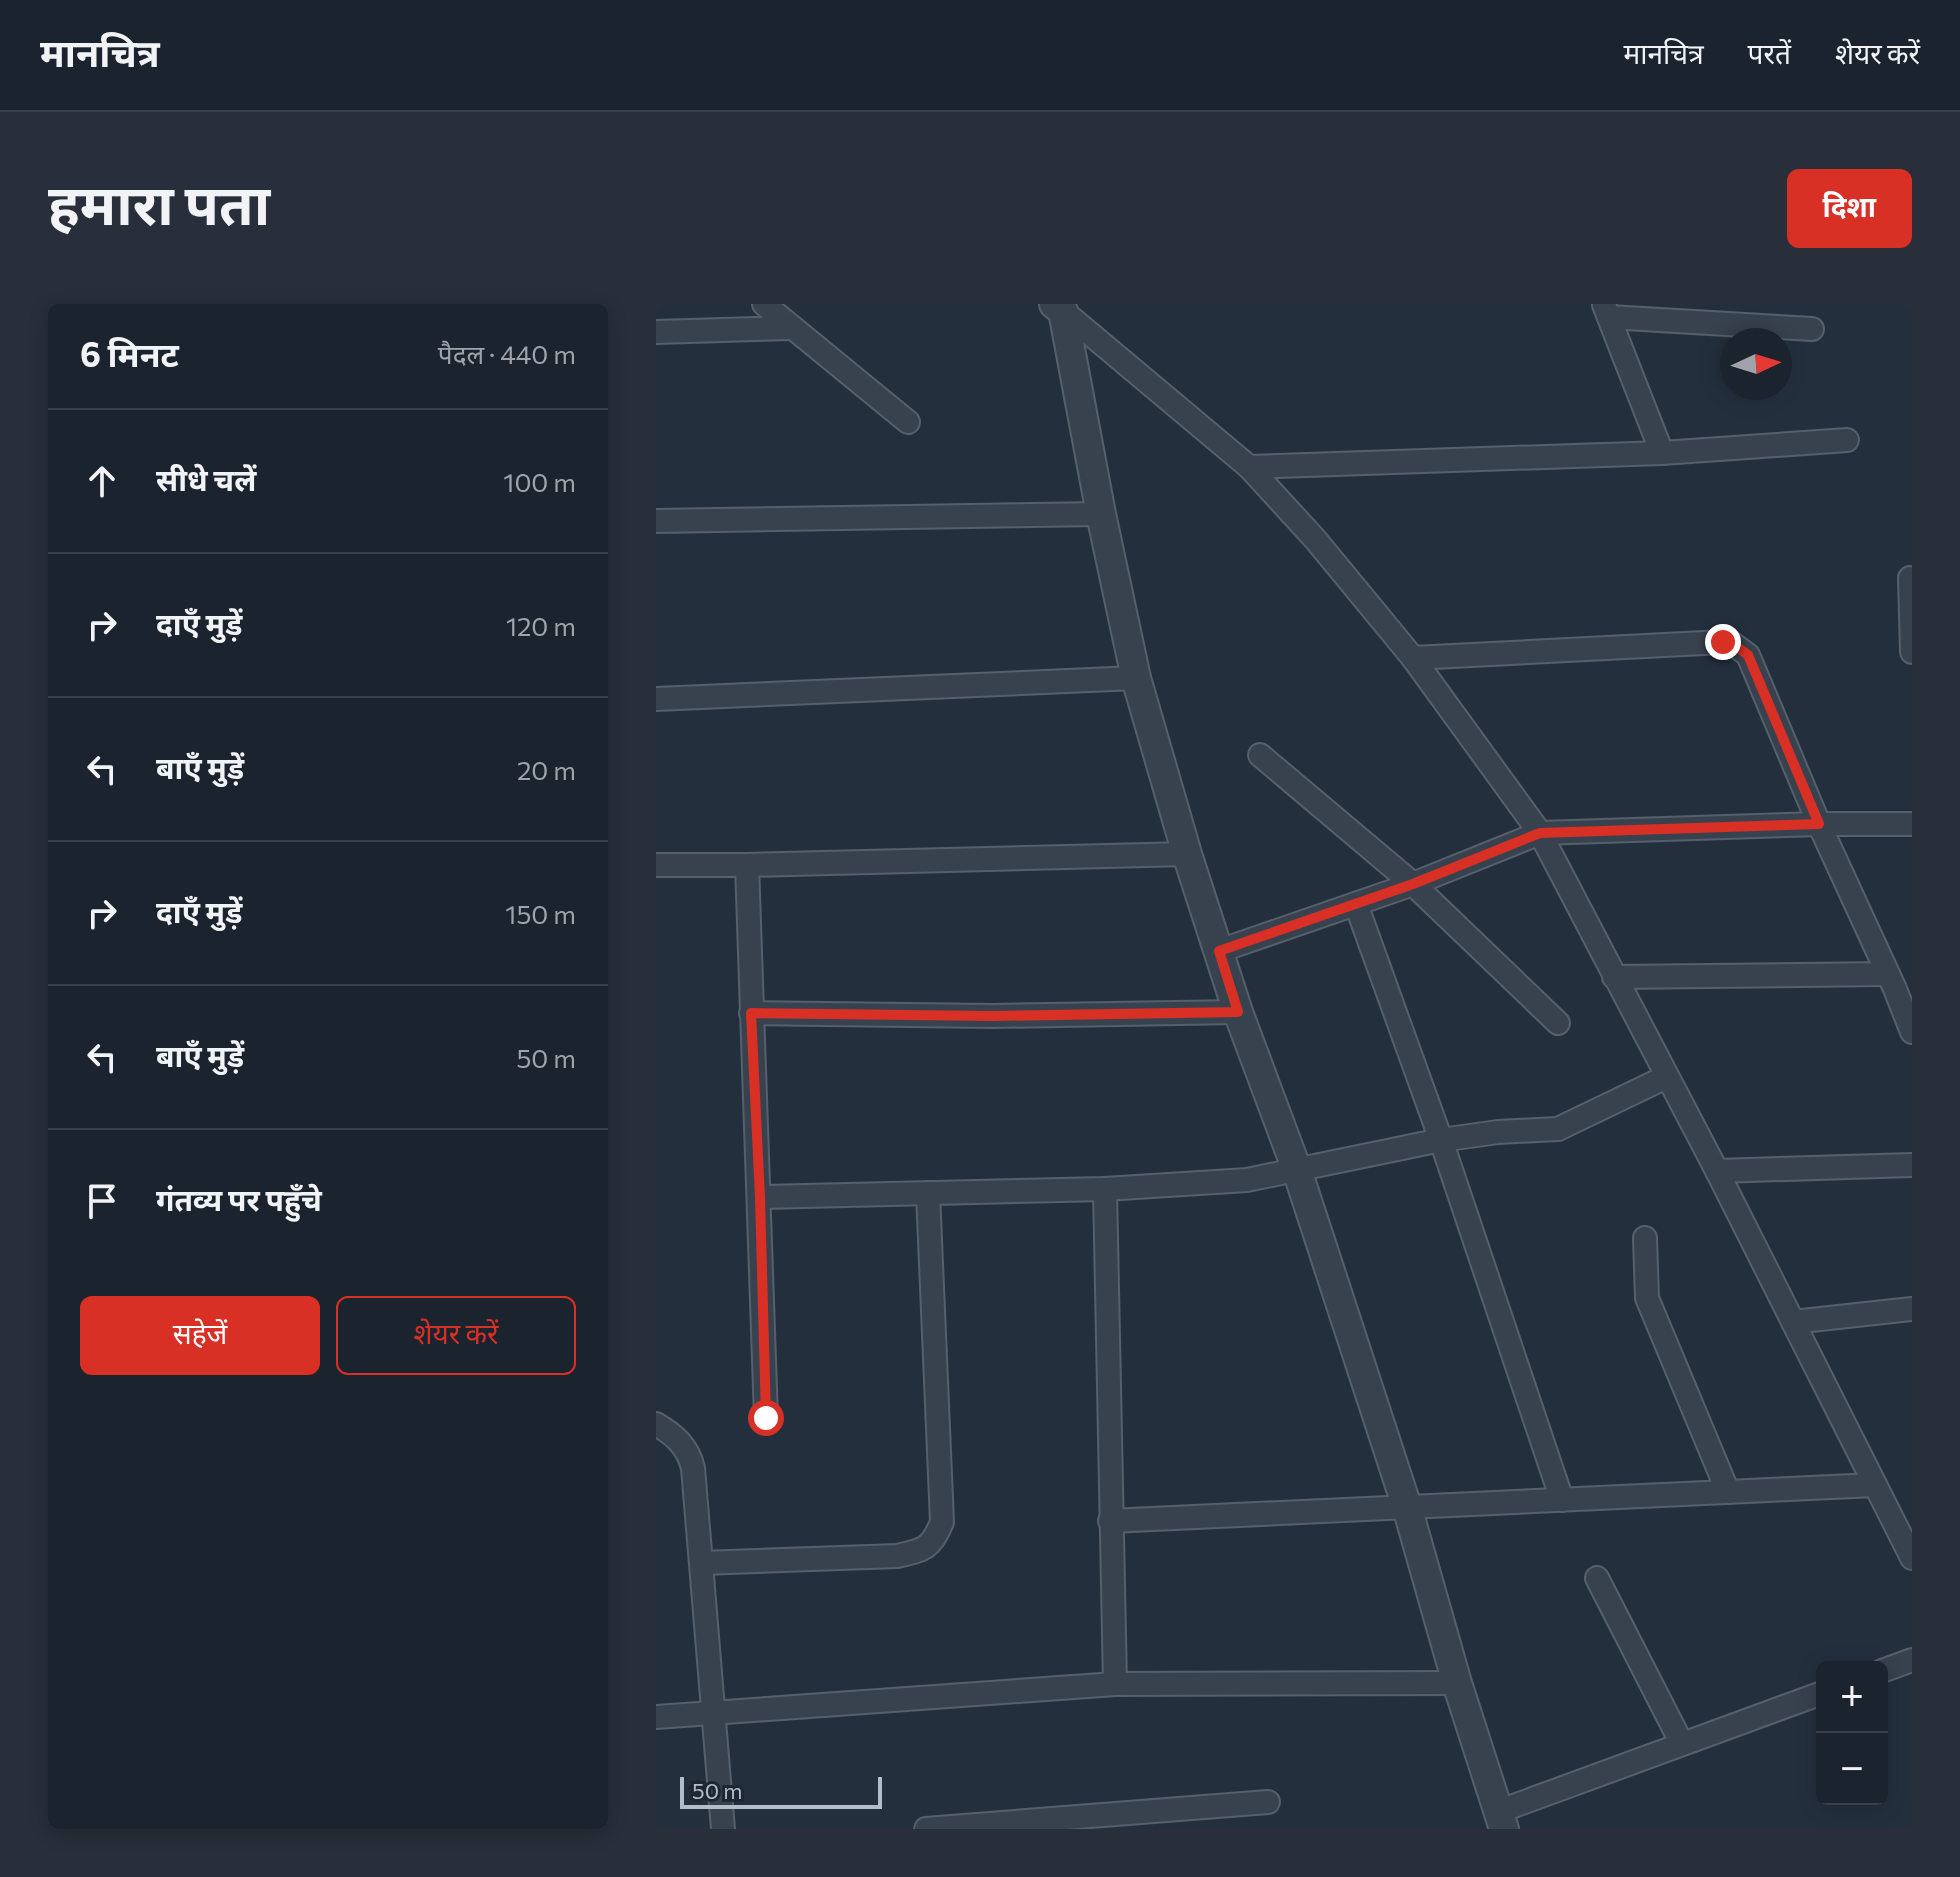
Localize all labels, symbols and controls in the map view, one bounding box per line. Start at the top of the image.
text: मानचित्र [40,28,160,75]
text: मानचित्र [1624,36,1704,70]
text: परतें [1748,36,1791,70]
text: शेयर करें [1835,36,1920,70]
text: हमारा पता [48,168,270,237]
button: दिशा [1787,169,1912,248]
north arrow [1720,328,1792,400]
text: 6 मिनट [80,332,179,374]
text: पैदल · 440 m [438,338,576,369]
icon: ahead [80,459,124,503]
text: सीधे चलें [156,460,256,497]
text: 100 m [503,466,576,497]
icon: right [80,603,124,647]
text: दाएँ मुड़ें [156,604,242,641]
text: 120 m [506,610,576,641]
route end [1705,624,1741,660]
icon: left [80,747,124,791]
text: बाएँ मुड़ें [156,748,244,785]
text: 20 m [517,754,576,785]
icon: right [80,891,124,935]
text: दाएँ मुड़ें [156,892,242,929]
text: 150 m [505,898,576,929]
icon: left [80,1035,124,1079]
text: बाएँ मुड़ें [156,1036,244,1073]
text: 50 m [516,1042,576,1073]
icon: arrive [80,1179,124,1223]
text: गंतव्य पर पहुँचे [156,1180,322,1217]
button: सहेजें [80,1296,320,1375]
button: शेयर करें [336,1296,576,1375]
route start [748,1400,784,1436]
map controls [1816,1661,1888,1805]
button: + [1816,1661,1888,1733]
button: − [1816,1733,1888,1805]
scale bar [680,1773,882,1809]
text: 50 m [692,1777,742,1804]

